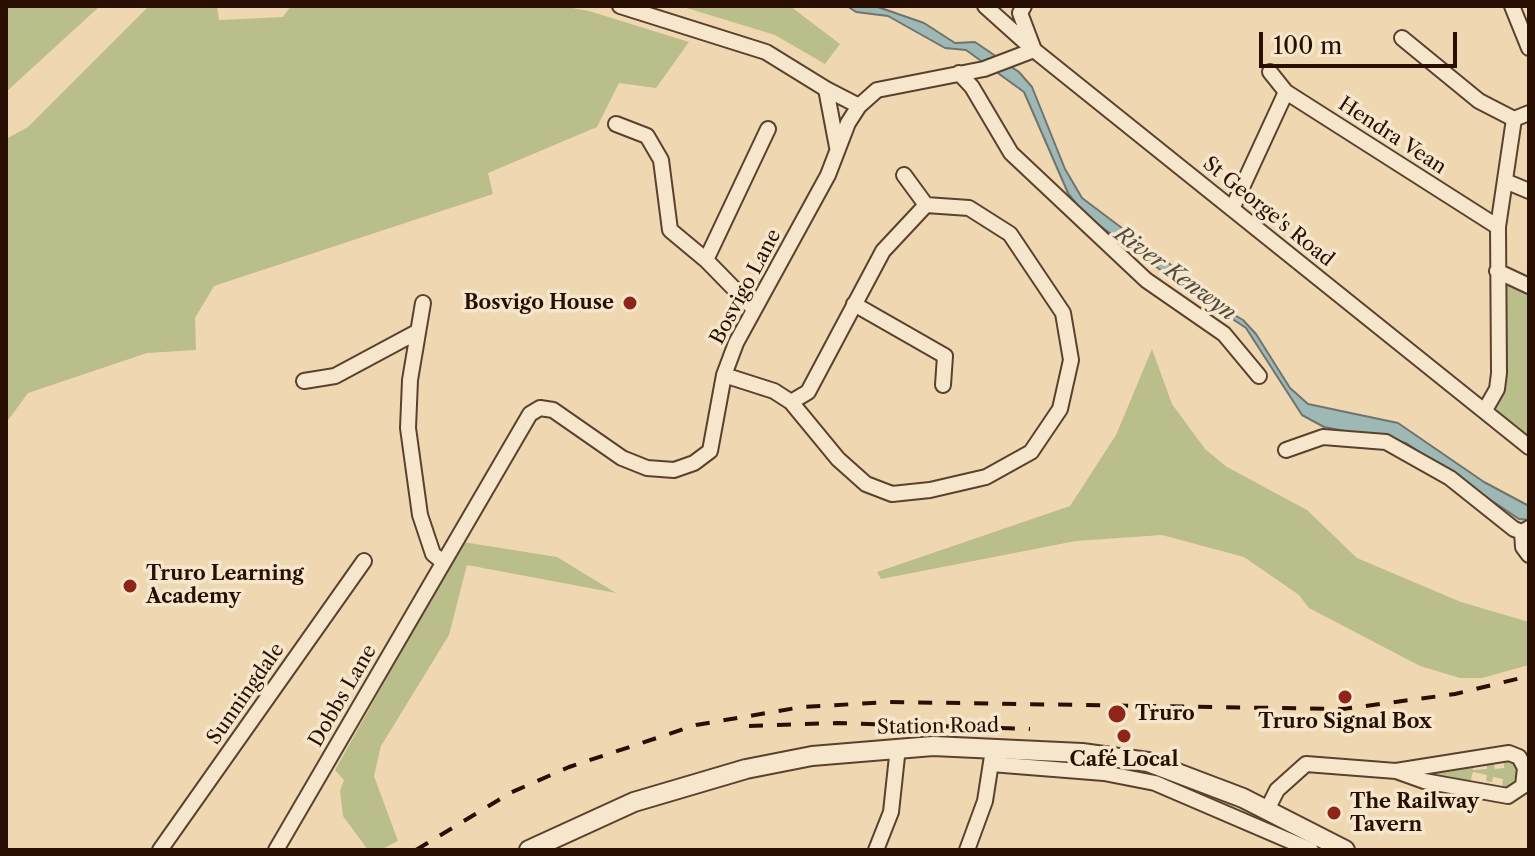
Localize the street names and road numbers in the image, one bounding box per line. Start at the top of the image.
street label: Hendra Vean [1334,92,1450,180]
street label: St George's Road [1198,152,1338,272]
street label: Bosvigo Lane [706,225,786,349]
street label: Sunningdale [202,639,290,749]
street label: Dobbs Lane [304,641,382,751]
street label: Station Road [877,714,999,740]

